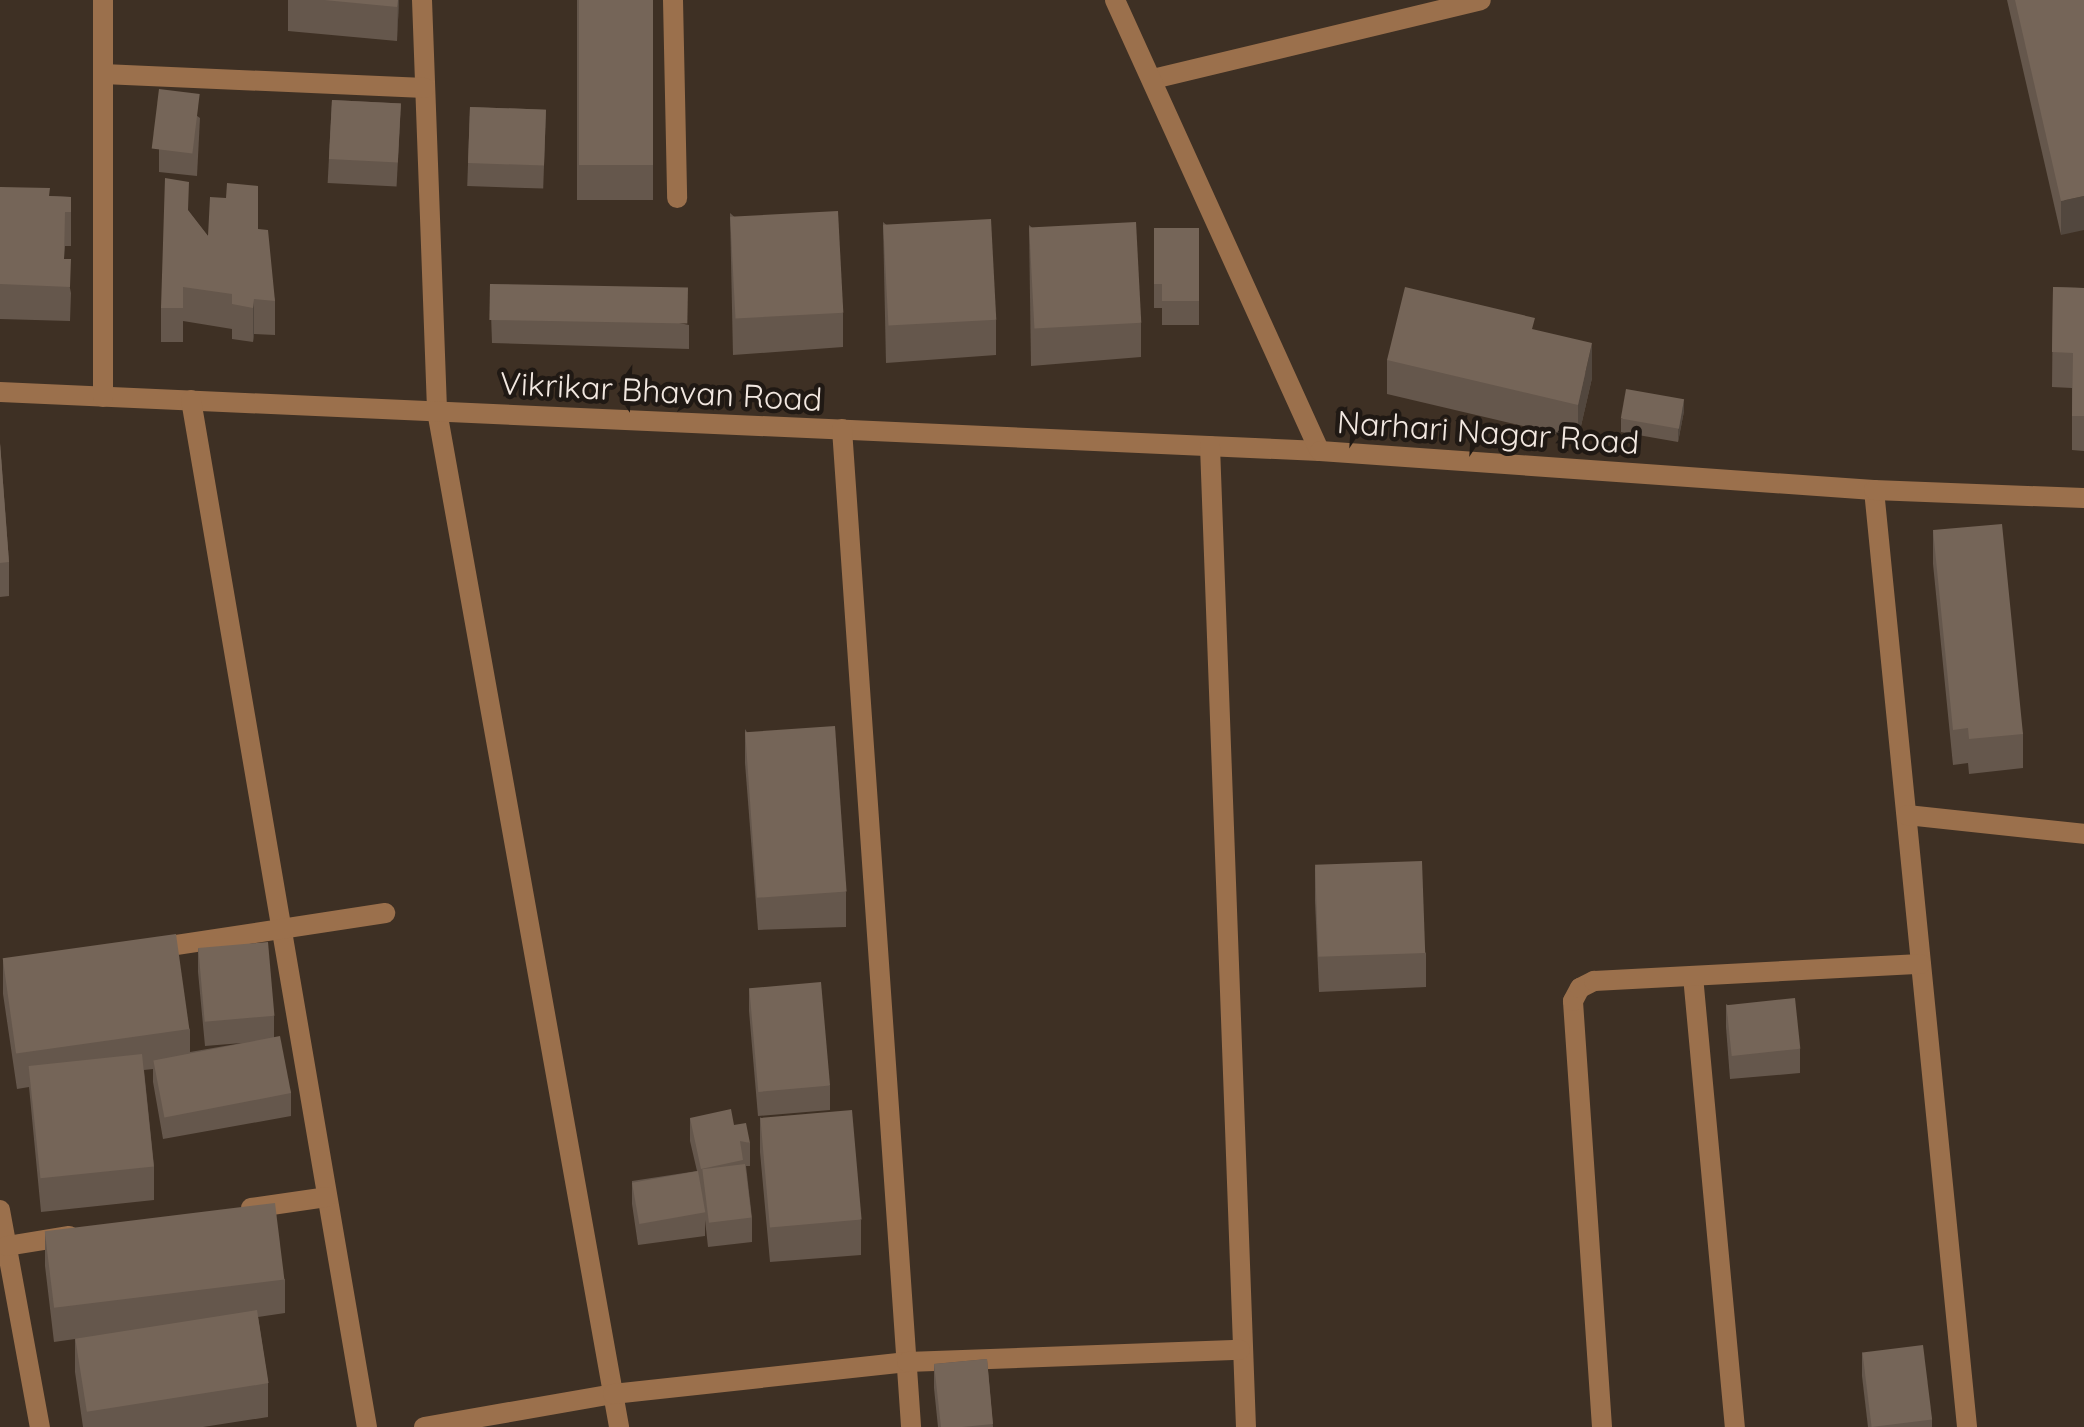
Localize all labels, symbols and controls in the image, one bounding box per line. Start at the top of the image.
street label: Vikrikar Bhavan Road [499,363,823,419]
street label: Narhari Nagar Road [1336,402,1640,462]

